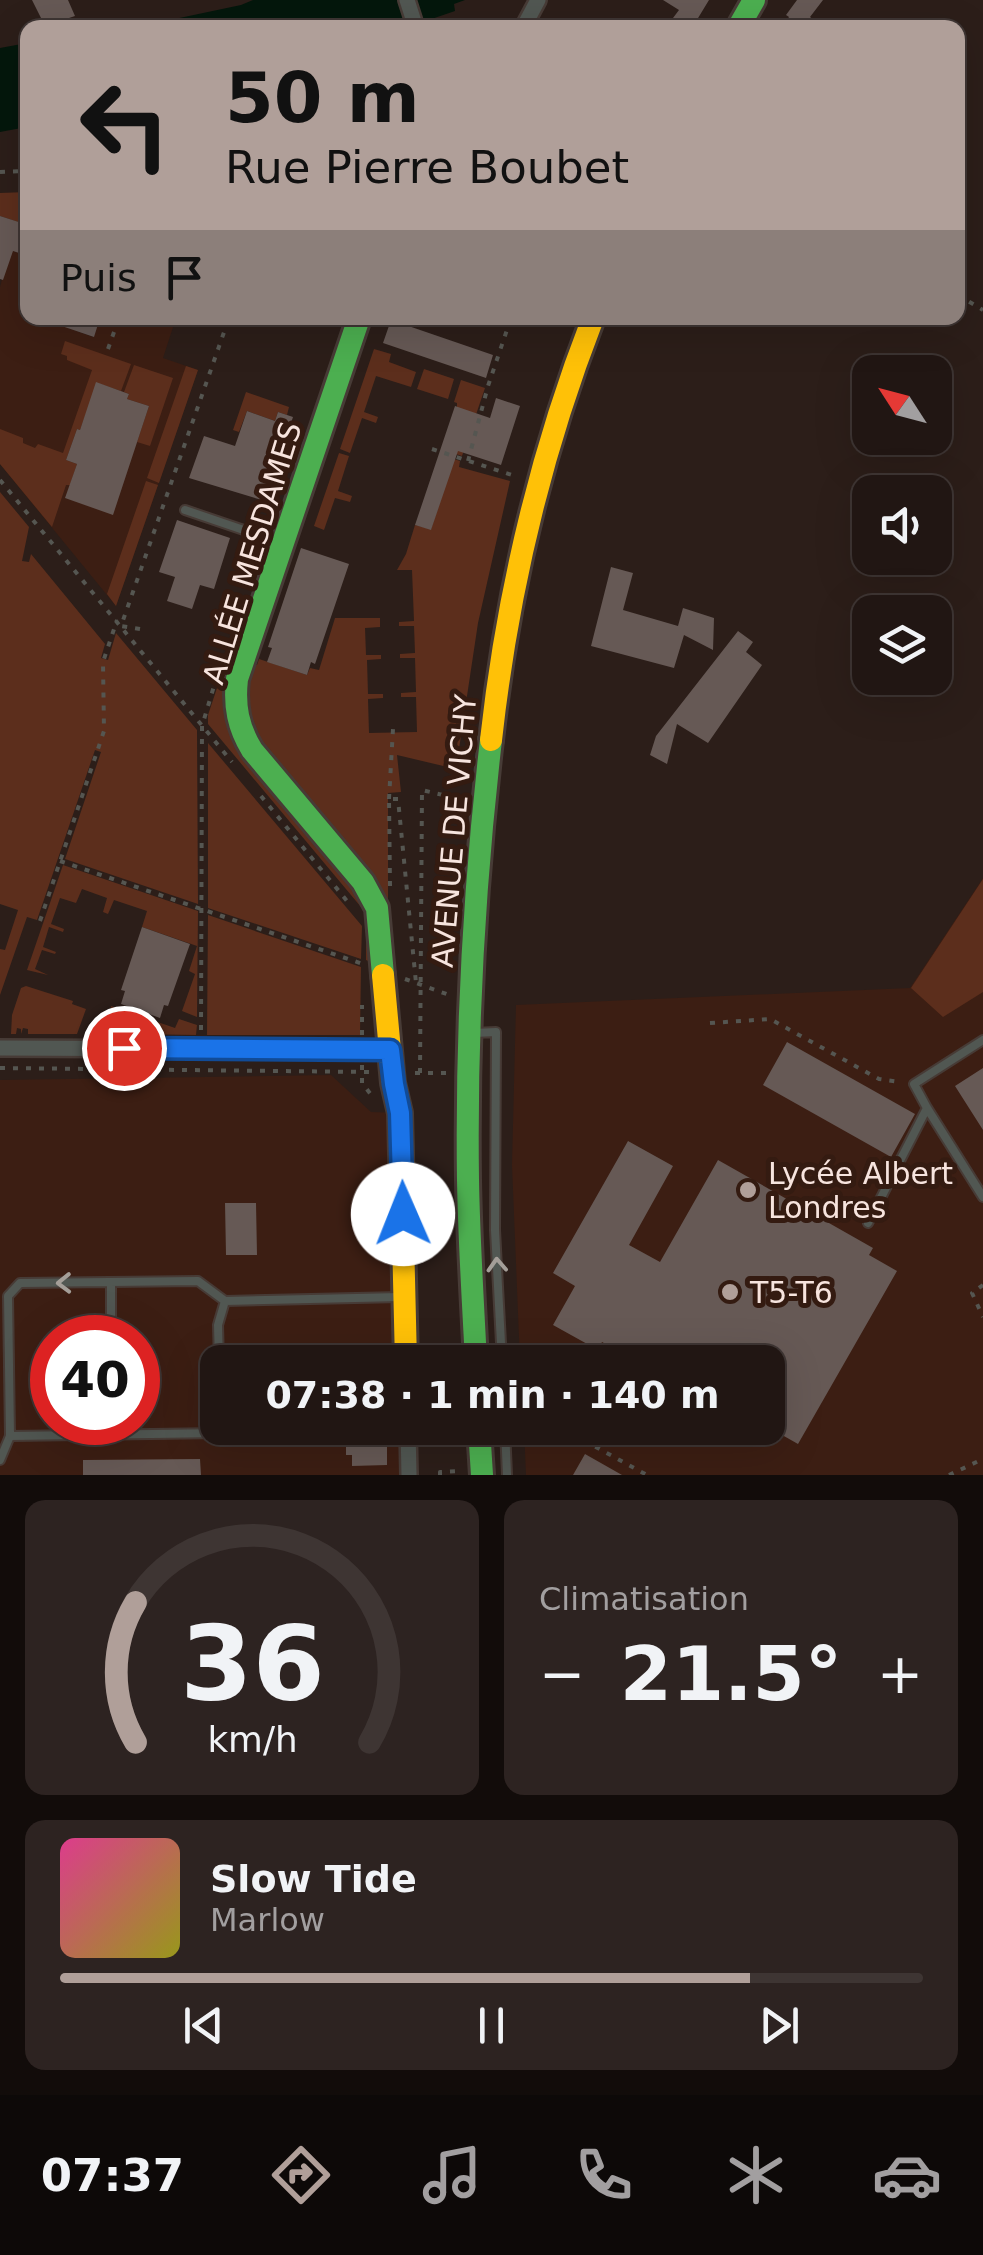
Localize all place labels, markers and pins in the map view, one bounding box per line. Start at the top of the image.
pin [82,1006,167,1091]
place label: Lycée Albert Londres [768,1156,953,1225]
marker: Lycée Albert Londres [737,1179,759,1201]
place label: T5-T6 [749,1275,833,1310]
marker: T5-T6 [719,1281,741,1303]

